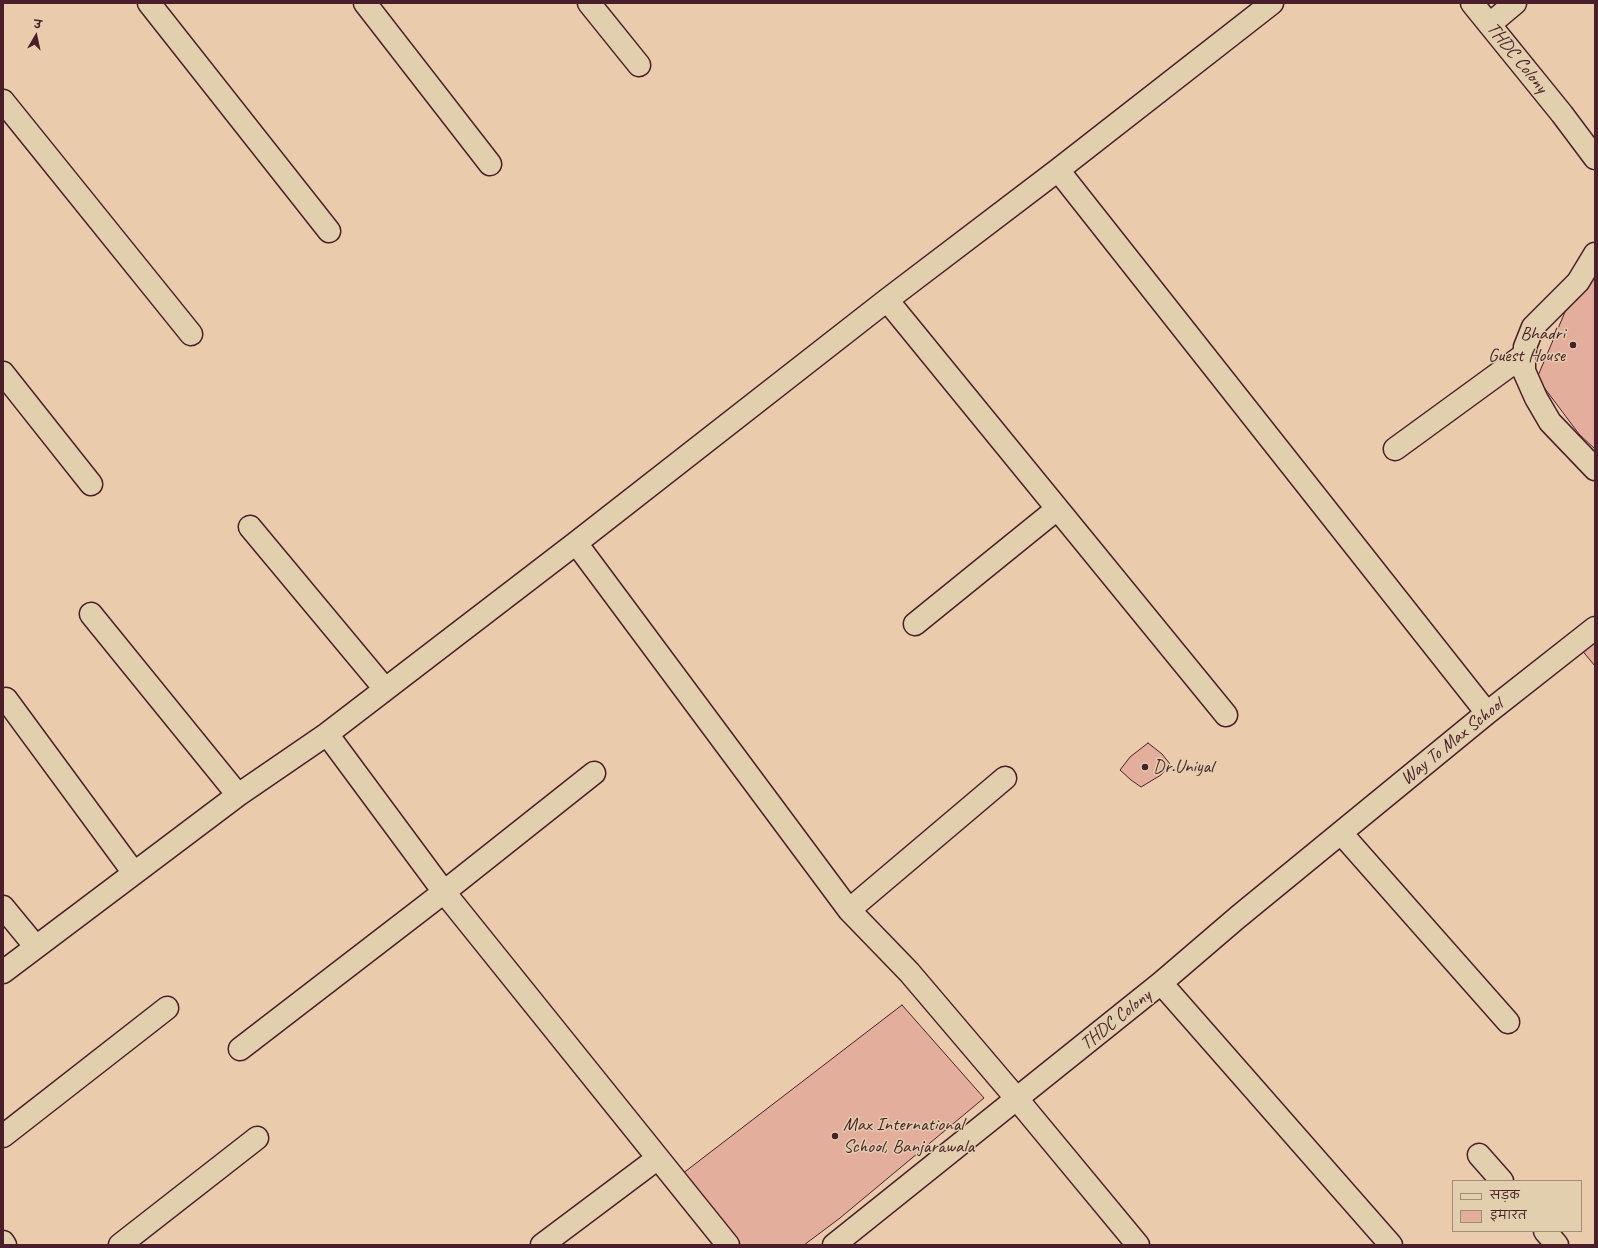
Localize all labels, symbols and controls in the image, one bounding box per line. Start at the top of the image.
north arrow [16,16,56,56]
text: उ [33,17,43,32]
street label: THDC Colony [1482,18,1552,98]
place label: Bhadri Guest House [1488,323,1565,367]
marker: Bhadri Guest House [1568,340,1578,350]
street label: Way To Max School [1396,694,1508,790]
place label: Dr.Uniyal [1153,756,1213,778]
marker: Dr.Uniyal [1140,762,1150,772]
street label: THDC Colony [1076,985,1156,1055]
place label: Max International School, Banjarawala [843,1114,974,1158]
marker: Max International School, Banjarawala [830,1131,840,1141]
legend [1452,1180,1582,1232]
text: सड़क [1490,1187,1520,1203]
text: इमारत [1490,1207,1527,1223]

